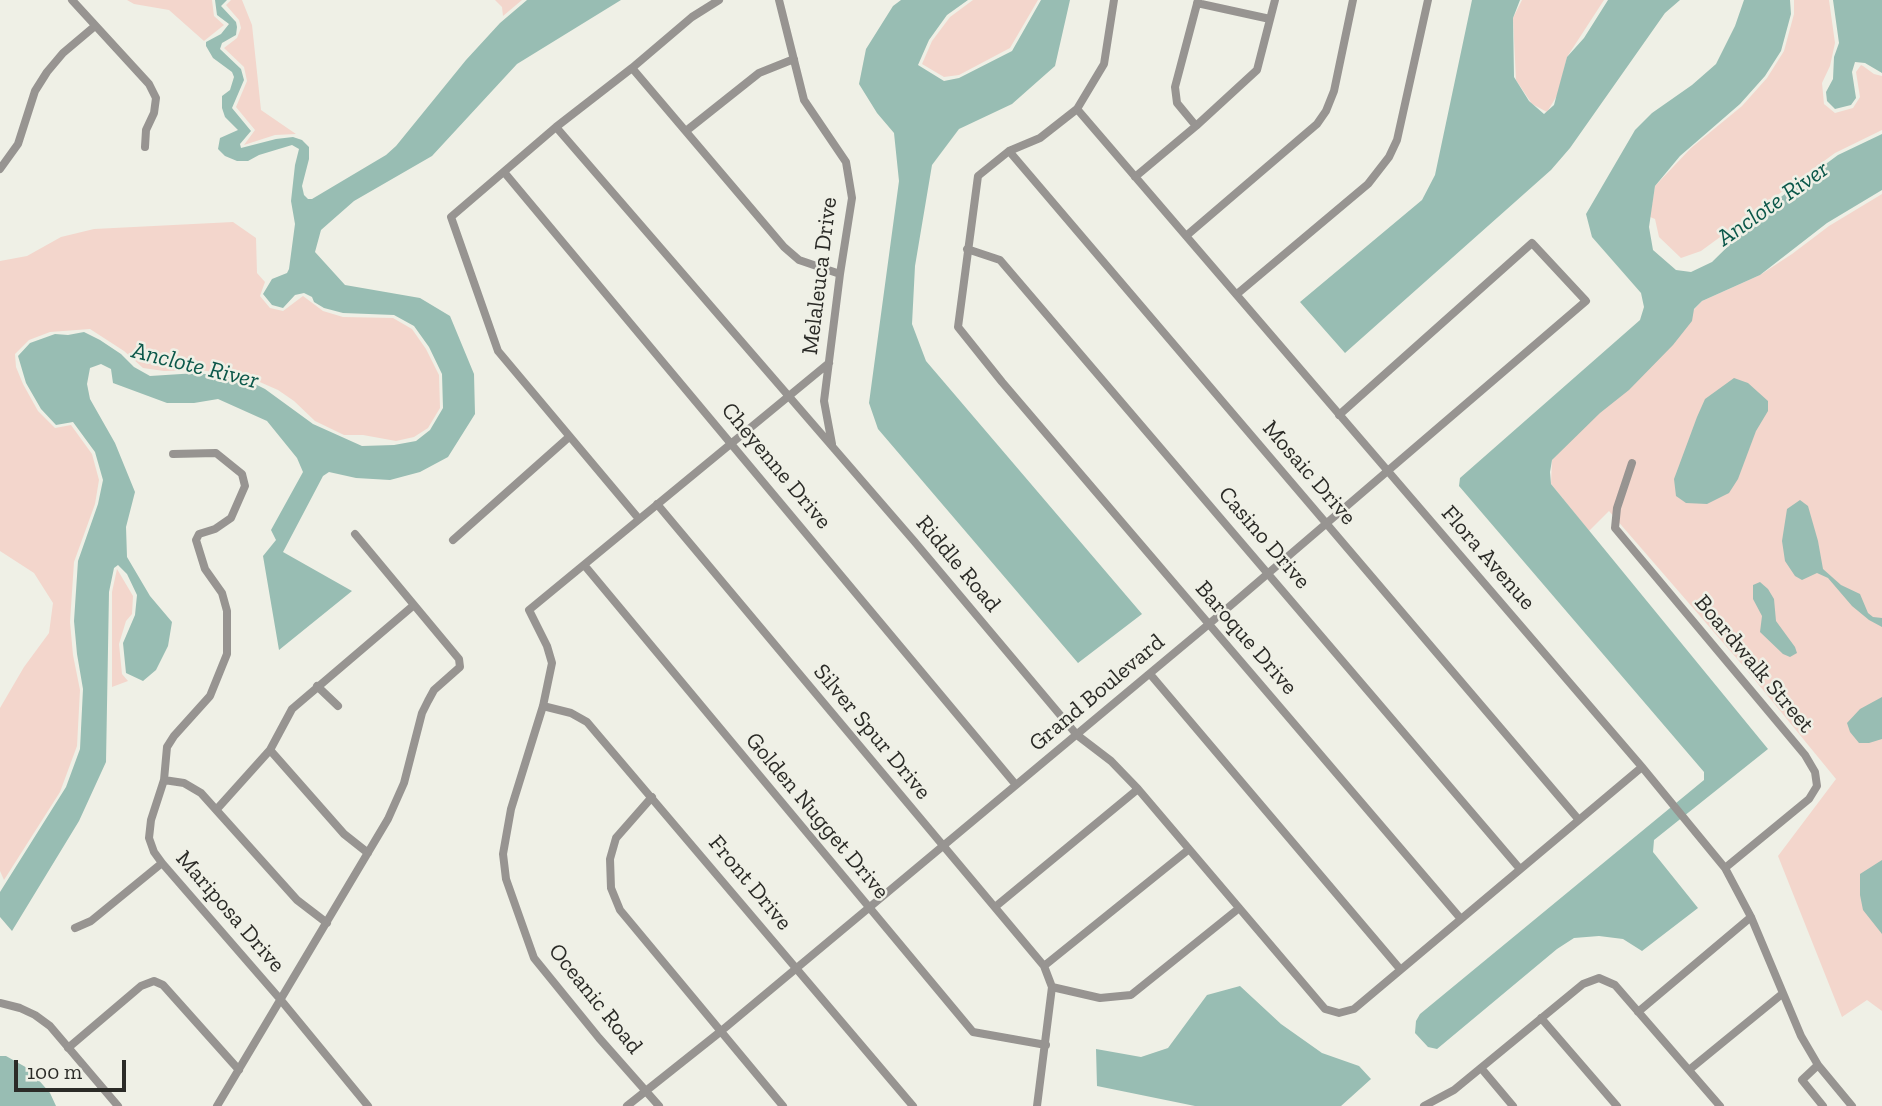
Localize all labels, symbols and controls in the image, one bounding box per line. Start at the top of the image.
water label: Anclote River [1712,155,1834,253]
street label: Melaleuca Drive [797,196,843,356]
water label: Anclote River [129,336,261,396]
street label: Cheyenne Drive [715,397,837,535]
street label: Mosaic Drive [1256,415,1362,531]
street label: Casino Drive [1212,481,1316,595]
street label: Flora Avenue [1435,500,1541,616]
street label: Riddle Road [910,510,1006,618]
street label: Baroque Drive [1189,575,1303,701]
street label: Boardwalk Street [1688,589,1820,739]
street label: Grand Boulevard [1024,628,1170,758]
street label: Silver Spur Drive [807,659,937,805]
street label: Golden Nugget Drive [739,727,895,905]
street label: Front Drive [702,830,798,936]
street label: Mariposa Drive [170,845,290,979]
street label: Oceanic Road [542,938,648,1060]
scale bar [18,1046,130,1090]
text: 100 m [27,1059,82,1084]

